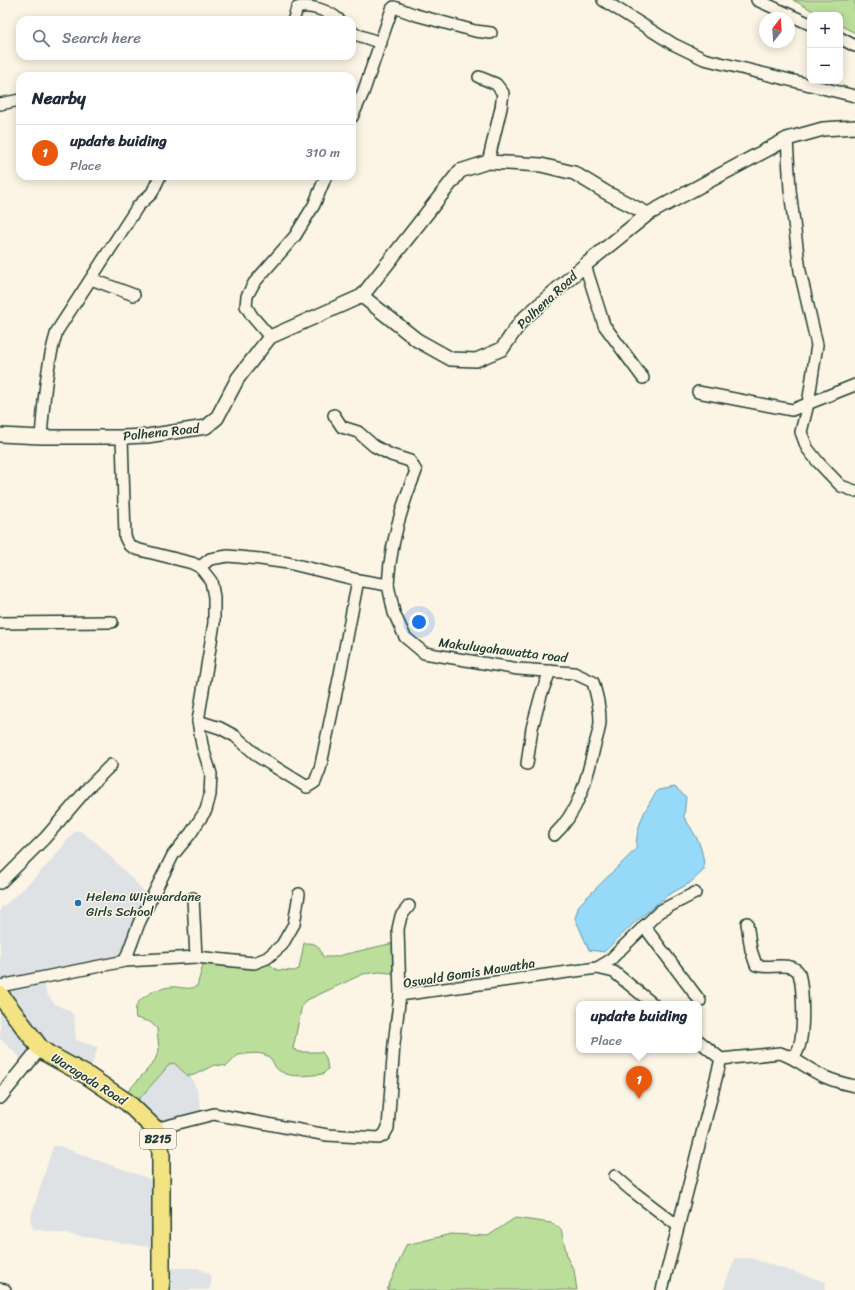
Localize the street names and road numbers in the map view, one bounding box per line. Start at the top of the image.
street label: Polhena Road [511,265,584,335]
street label: Polhena Road [122,416,201,447]
street label: Makulugahawatta road [437,631,570,669]
street label: Oswald Gomis Mawatha [402,951,537,995]
street label: Waragoda Road [46,1046,133,1112]
road number: B215 [140,1129,176,1149]

